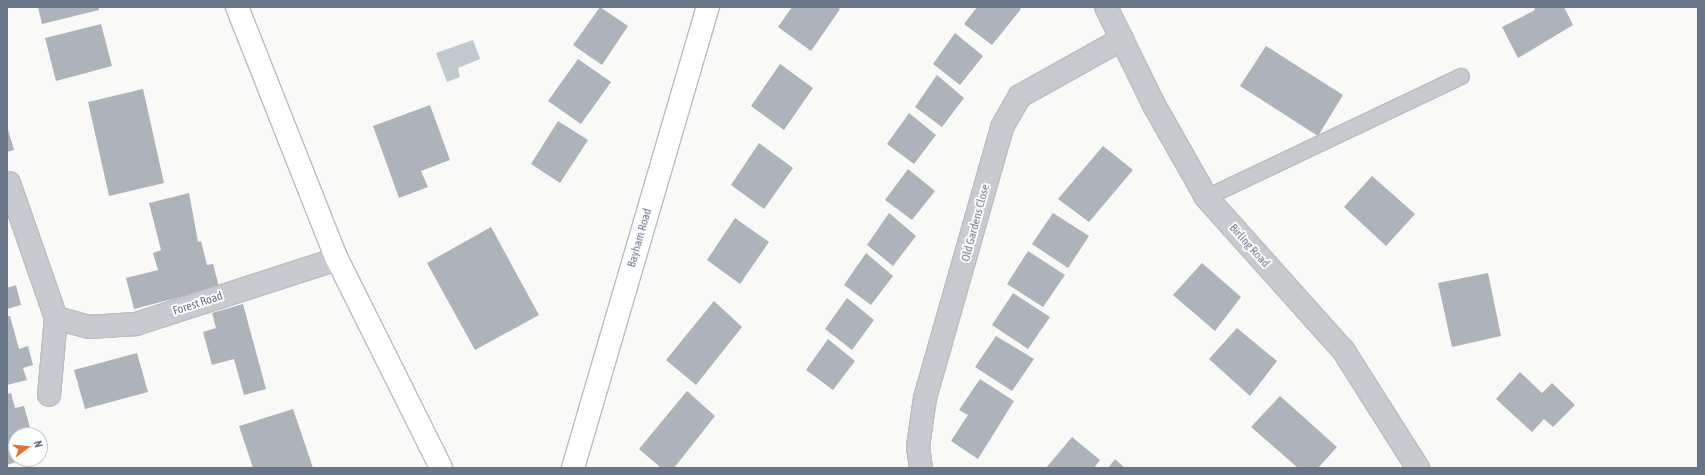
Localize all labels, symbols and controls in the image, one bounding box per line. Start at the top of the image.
street label: Old Gardens Close [959,183,993,263]
street label: Bayham Road [625,207,655,269]
street label: Birling Road [1226,221,1272,271]
street label: Forest Road [171,289,225,319]
north arrow [8,427,48,467]
text: N [32,439,45,449]

